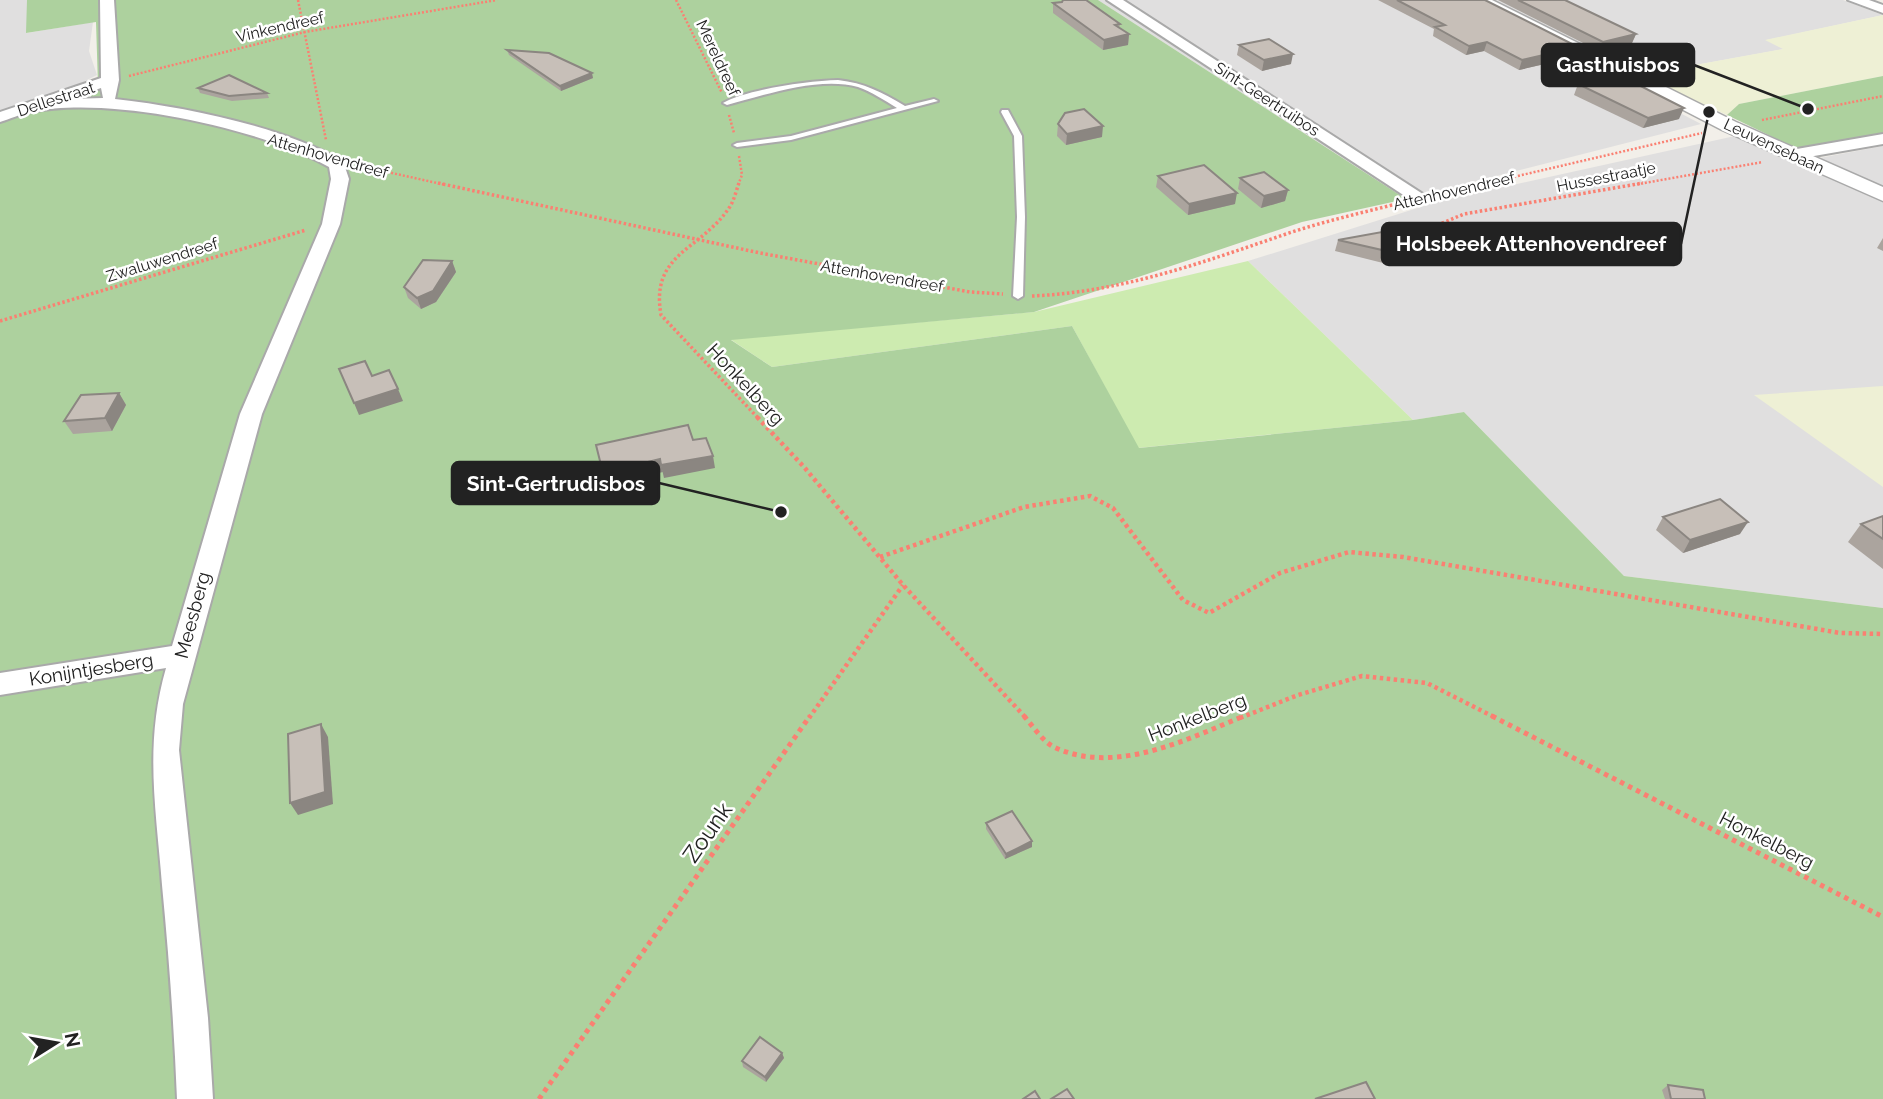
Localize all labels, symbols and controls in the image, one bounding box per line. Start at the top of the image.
street label: Vinkendreef [234,7,327,46]
street label: Mereldreef [692,17,744,100]
callout: Gasthuisbos [1542,44,1694,86]
text: Gasthuisbos [1556,52,1680,77]
street label: Sint-Geertruibos [1211,58,1323,140]
street label: Dellestraat [15,77,98,120]
street label: Leuvensebaan [1721,114,1827,178]
street label: Attenhovendreef [265,130,391,182]
street label: Hussestraatje [1555,158,1657,196]
street label: Attenhovendreef [1391,168,1518,214]
callout: Holsbeek Attenhovendreef [1382,223,1681,265]
text: Holsbeek Attenhovendreef [1396,231,1667,256]
street label: Zwaluwendreef [104,234,221,286]
street label: Attenhovendreef [819,256,946,296]
street label: Honkelberg [703,339,789,429]
callout: Sint-Gertrudisbos [452,462,659,504]
text: Sint-Gertrudisbos [467,471,645,496]
street label: Meesberg [170,569,214,661]
street label: Konijntjesberg [27,648,155,690]
street label: Honkelberg [1145,688,1249,746]
street label: Zounk [677,797,737,867]
street label: Honkelberg [1716,807,1818,873]
north arrow [21,1008,91,1078]
text: N [61,1031,85,1049]

